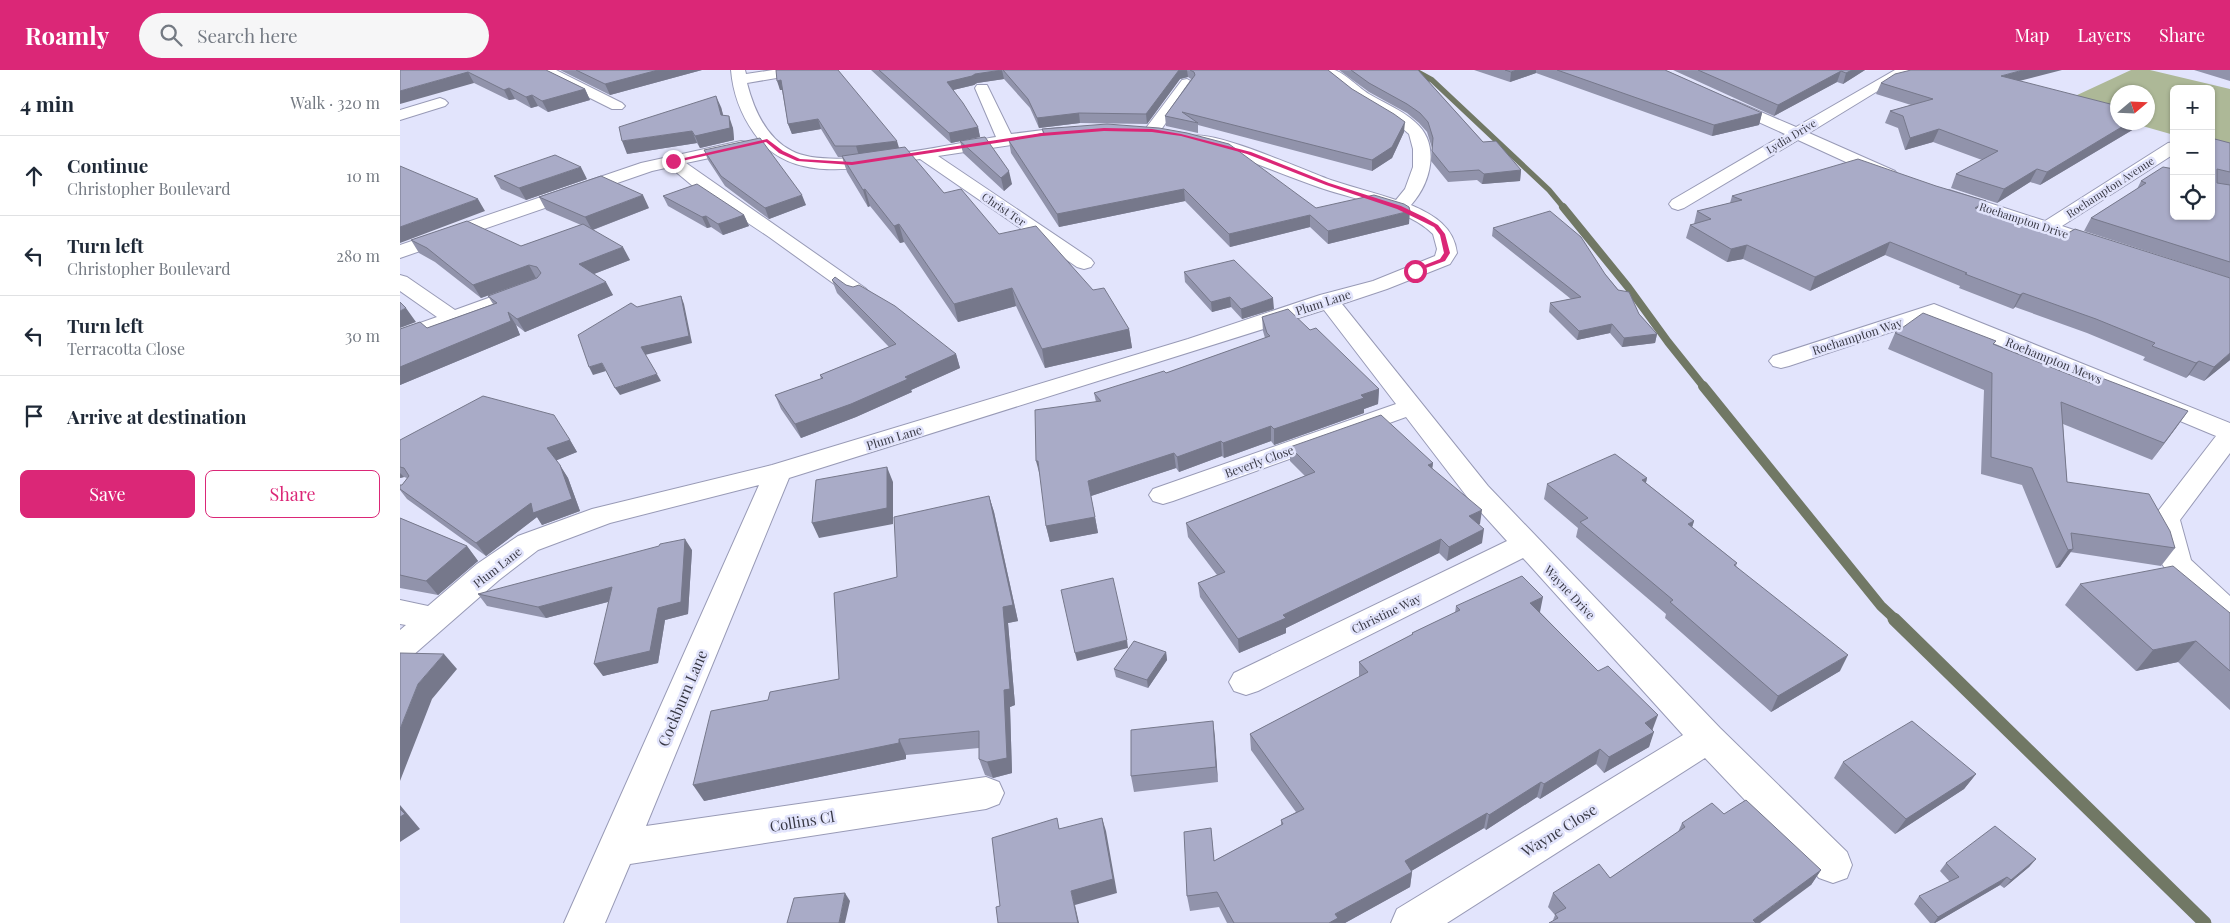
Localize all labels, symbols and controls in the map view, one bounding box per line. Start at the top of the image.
search box [139,13,489,58]
text: Roamly [25,19,109,51]
icon: search [157,21,185,49]
text: Search here [197,22,298,48]
text: Map [2014,23,2049,47]
text: Layers [2077,23,2131,47]
text: Share [2159,23,2205,47]
north arrow [2110,85,2155,130]
map controls [2170,85,2215,220]
button: + [2170,85,2215,130]
text: 4 min [20,89,74,117]
text: Walk · 320 m [290,92,380,113]
street label: Lydia Drive [1763,115,1819,157]
button: − [2170,130,2215,175]
route end [662,150,685,173]
text: Continue [67,152,148,178]
street label: Roehampton Avenue [2063,153,2157,221]
icon: ahead [20,162,48,190]
text: 10 m [346,165,380,186]
button: locate [2170,175,2215,220]
text: Christopher Boulevard [67,178,231,199]
street label: Christ Ter [979,189,1029,229]
street label: Roehampton Drive [1977,199,2071,242]
text: Turn left [67,232,144,258]
icon: left [20,242,48,270]
text: 280 m [336,245,380,266]
text: Christopher Boulevard [67,258,231,279]
route start [1404,260,1427,283]
street label: Plum Lane [1293,286,1353,318]
text: Turn left [67,312,144,338]
street label: Roehampton Way [1810,314,1904,358]
icon: left [20,322,48,350]
text: 30 m [345,325,380,346]
street label: Roehampton Mews [2003,333,2105,387]
text: Terracotta Close [67,338,185,359]
icon: arrive [20,402,48,430]
text: Arrive at destination [67,403,247,429]
street label: Plum Lane [864,421,924,453]
street label: Beverly Close [1222,441,1296,481]
button: Save [20,470,195,518]
button: Share [205,470,380,518]
street label: Plum Lane [470,543,524,591]
street label: Wayne Drive [1540,561,1599,622]
street label: Christine Way [1349,589,1423,637]
street label: Cockburn Lane [653,647,711,749]
street label: Wayne Close [1517,799,1600,862]
street label: Collins Cl [768,806,836,836]

